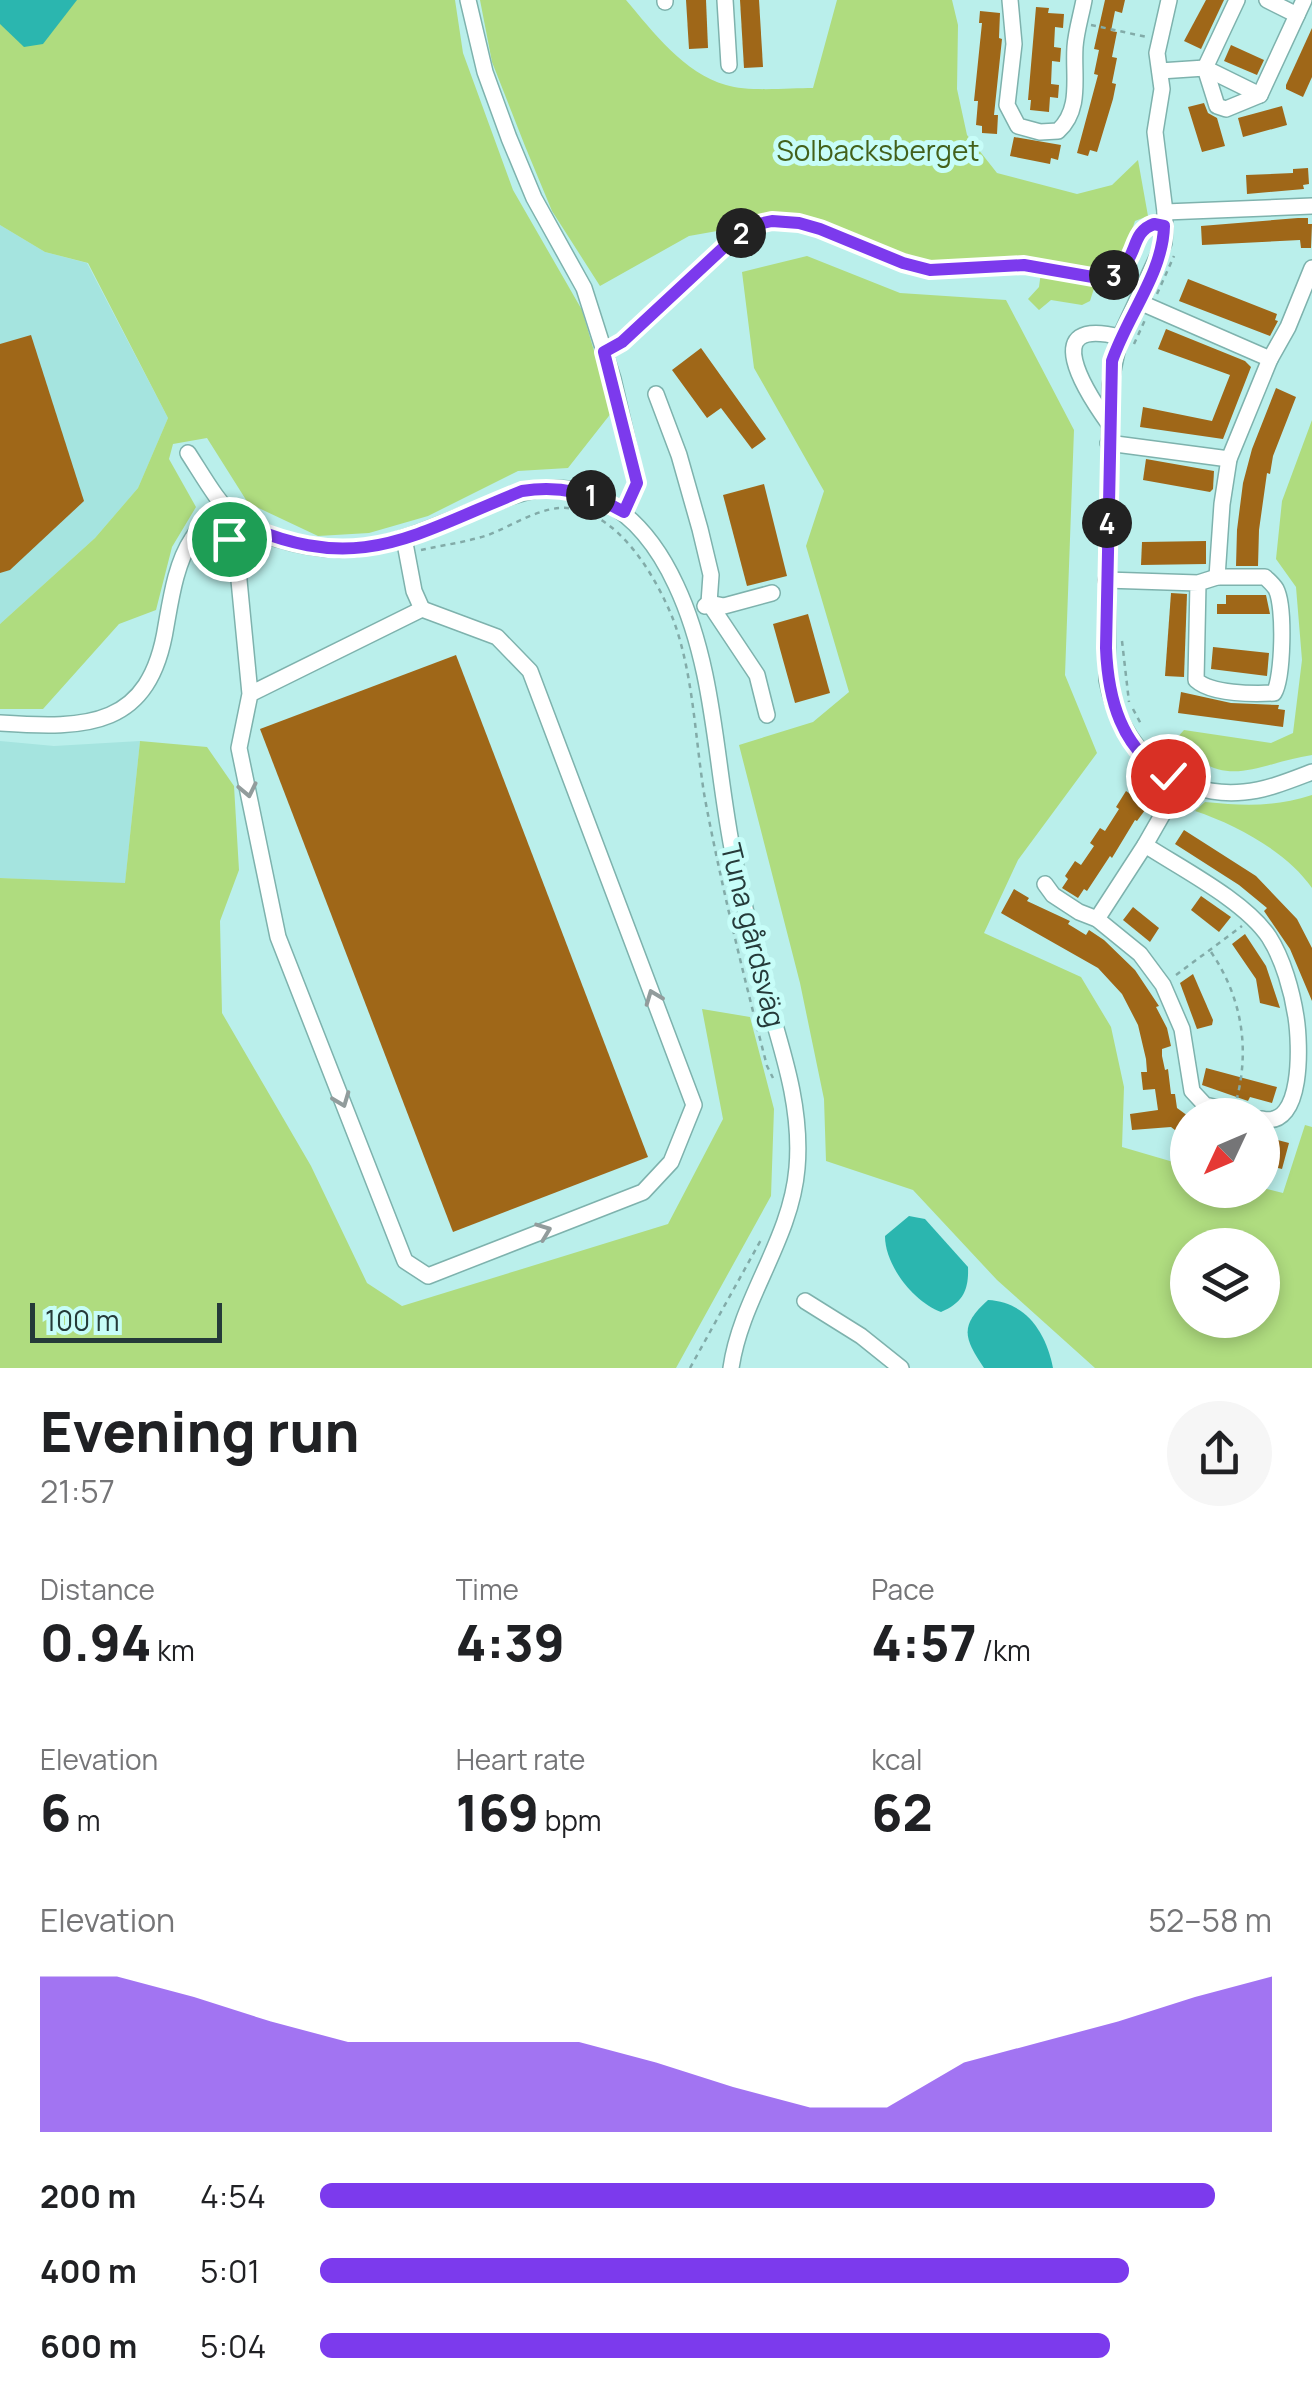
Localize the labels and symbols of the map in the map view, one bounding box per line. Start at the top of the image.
park label: Solbacksberget [777,131,979,169]
pin: 2 [716,208,766,258]
pin: 3 [1089,250,1139,300]
pin: 1 [566,470,616,520]
pin [187,497,272,582]
pin: 4 [1082,498,1132,548]
pin [1126,734,1211,819]
one-way arrow [236,781,257,798]
street label: Tuna gårdsväg [713,839,795,1031]
one-way arrow [644,989,665,1006]
one-way arrow [330,1090,351,1107]
north arrow [1170,1098,1280,1208]
one-way arrow [534,1223,552,1243]
scale bar [30,1298,222,1342]

